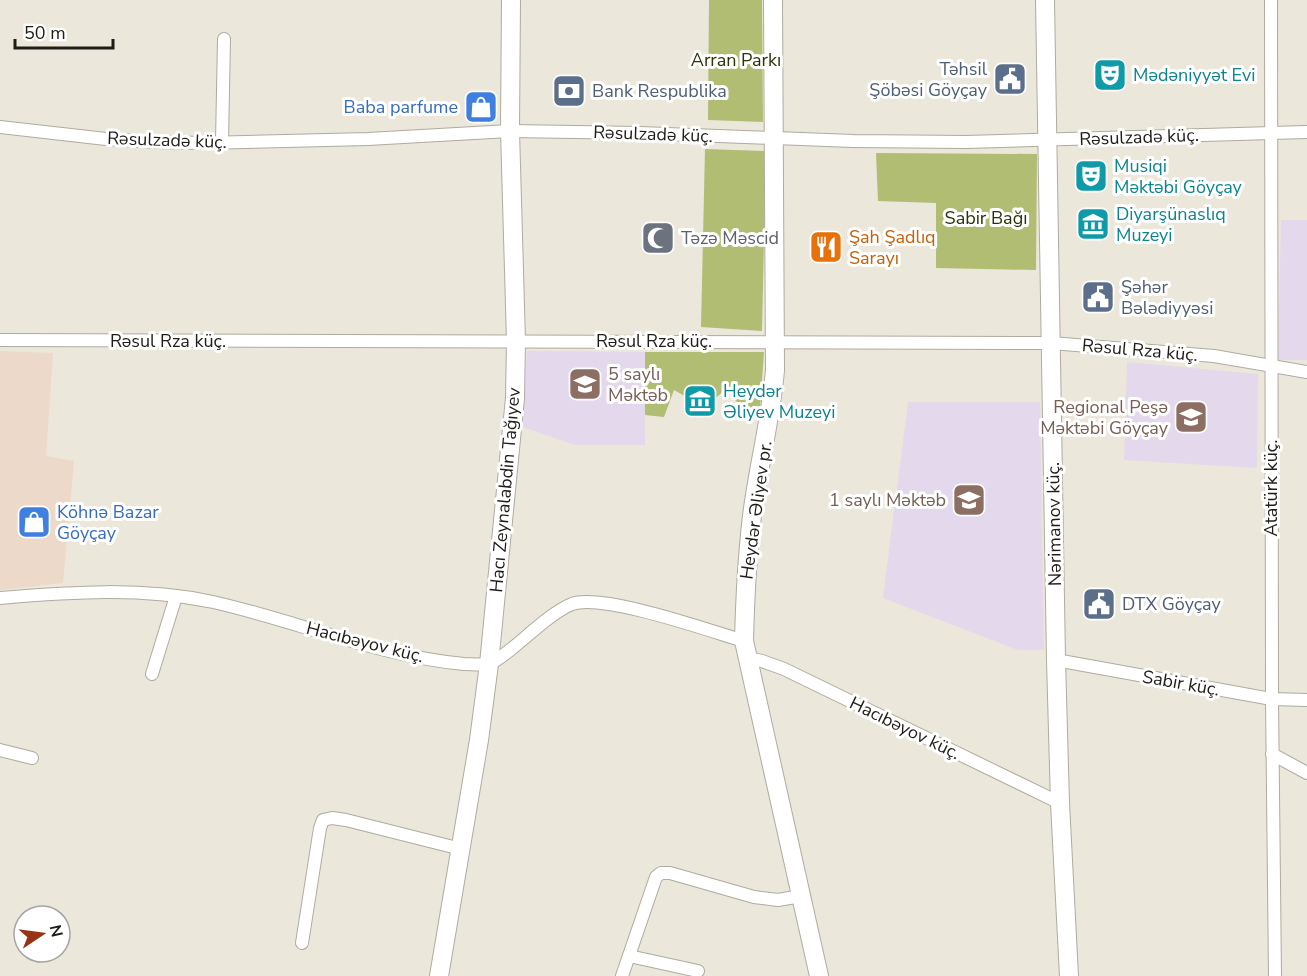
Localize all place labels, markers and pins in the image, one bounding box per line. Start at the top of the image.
place label: Təhsil Şöbəsi Göyçay [869,57,988,102]
theatre icon: Mədəniyyət Evi [1092,57,1128,93]
public building icon: Təhsil Şöbəsi Göyçay [992,61,1028,97]
place label: Mədəniyyət Evi [1133,63,1255,87]
bank icon: Bank Respublika [551,73,587,109]
place label: Bank Respublika [592,79,727,103]
shop icon: Baba parfume [463,89,499,125]
place label: Baba parfume [344,95,458,119]
place label: Musiqi Məktəbi Göyçay [1114,154,1243,199]
theatre icon: Musiqi Məktəbi Göyçay [1073,158,1109,194]
place label: Diyarşünaslıq Muzeyi [1116,202,1226,247]
museum icon: Diyarşünaslıq Muzeyi [1075,206,1111,242]
mosque icon: Təzə Məscid [640,220,676,256]
place label: Şah Şadlıq Sarayı [849,225,936,270]
place label: Təzə Məscid [681,226,779,250]
restaurant icon: Şah Şadlıq Sarayı [808,229,844,265]
place label: Şəhər Bələdiyyəsi [1121,275,1213,320]
public building icon: Şəhər Bələdiyyəsi [1080,279,1116,315]
place label: 5 saylı Məktəb [608,362,668,407]
school or university icon: 5 saylı Məktəb [567,366,603,402]
place label: Heydər Əliyev Muzeyi [723,379,835,424]
museum icon: Heydər Əliyev Muzeyi [682,383,718,419]
place label: Regional Peşə Məktəbi Göyçay [1040,395,1169,440]
school or university icon: Regional Peşə Məktəbi Göyçay [1173,399,1209,435]
school or university icon: 1 saylı Məktəb [951,482,987,518]
place label: 1 saylı Məktəb [829,488,946,512]
place label: Köhnə Bazar Göyçay [57,500,159,545]
shop icon: Köhnə Bazar Göyçay [16,504,52,540]
public building icon: DTX Göyçay [1081,586,1117,622]
place label: DTX Göyçay [1122,592,1221,616]

